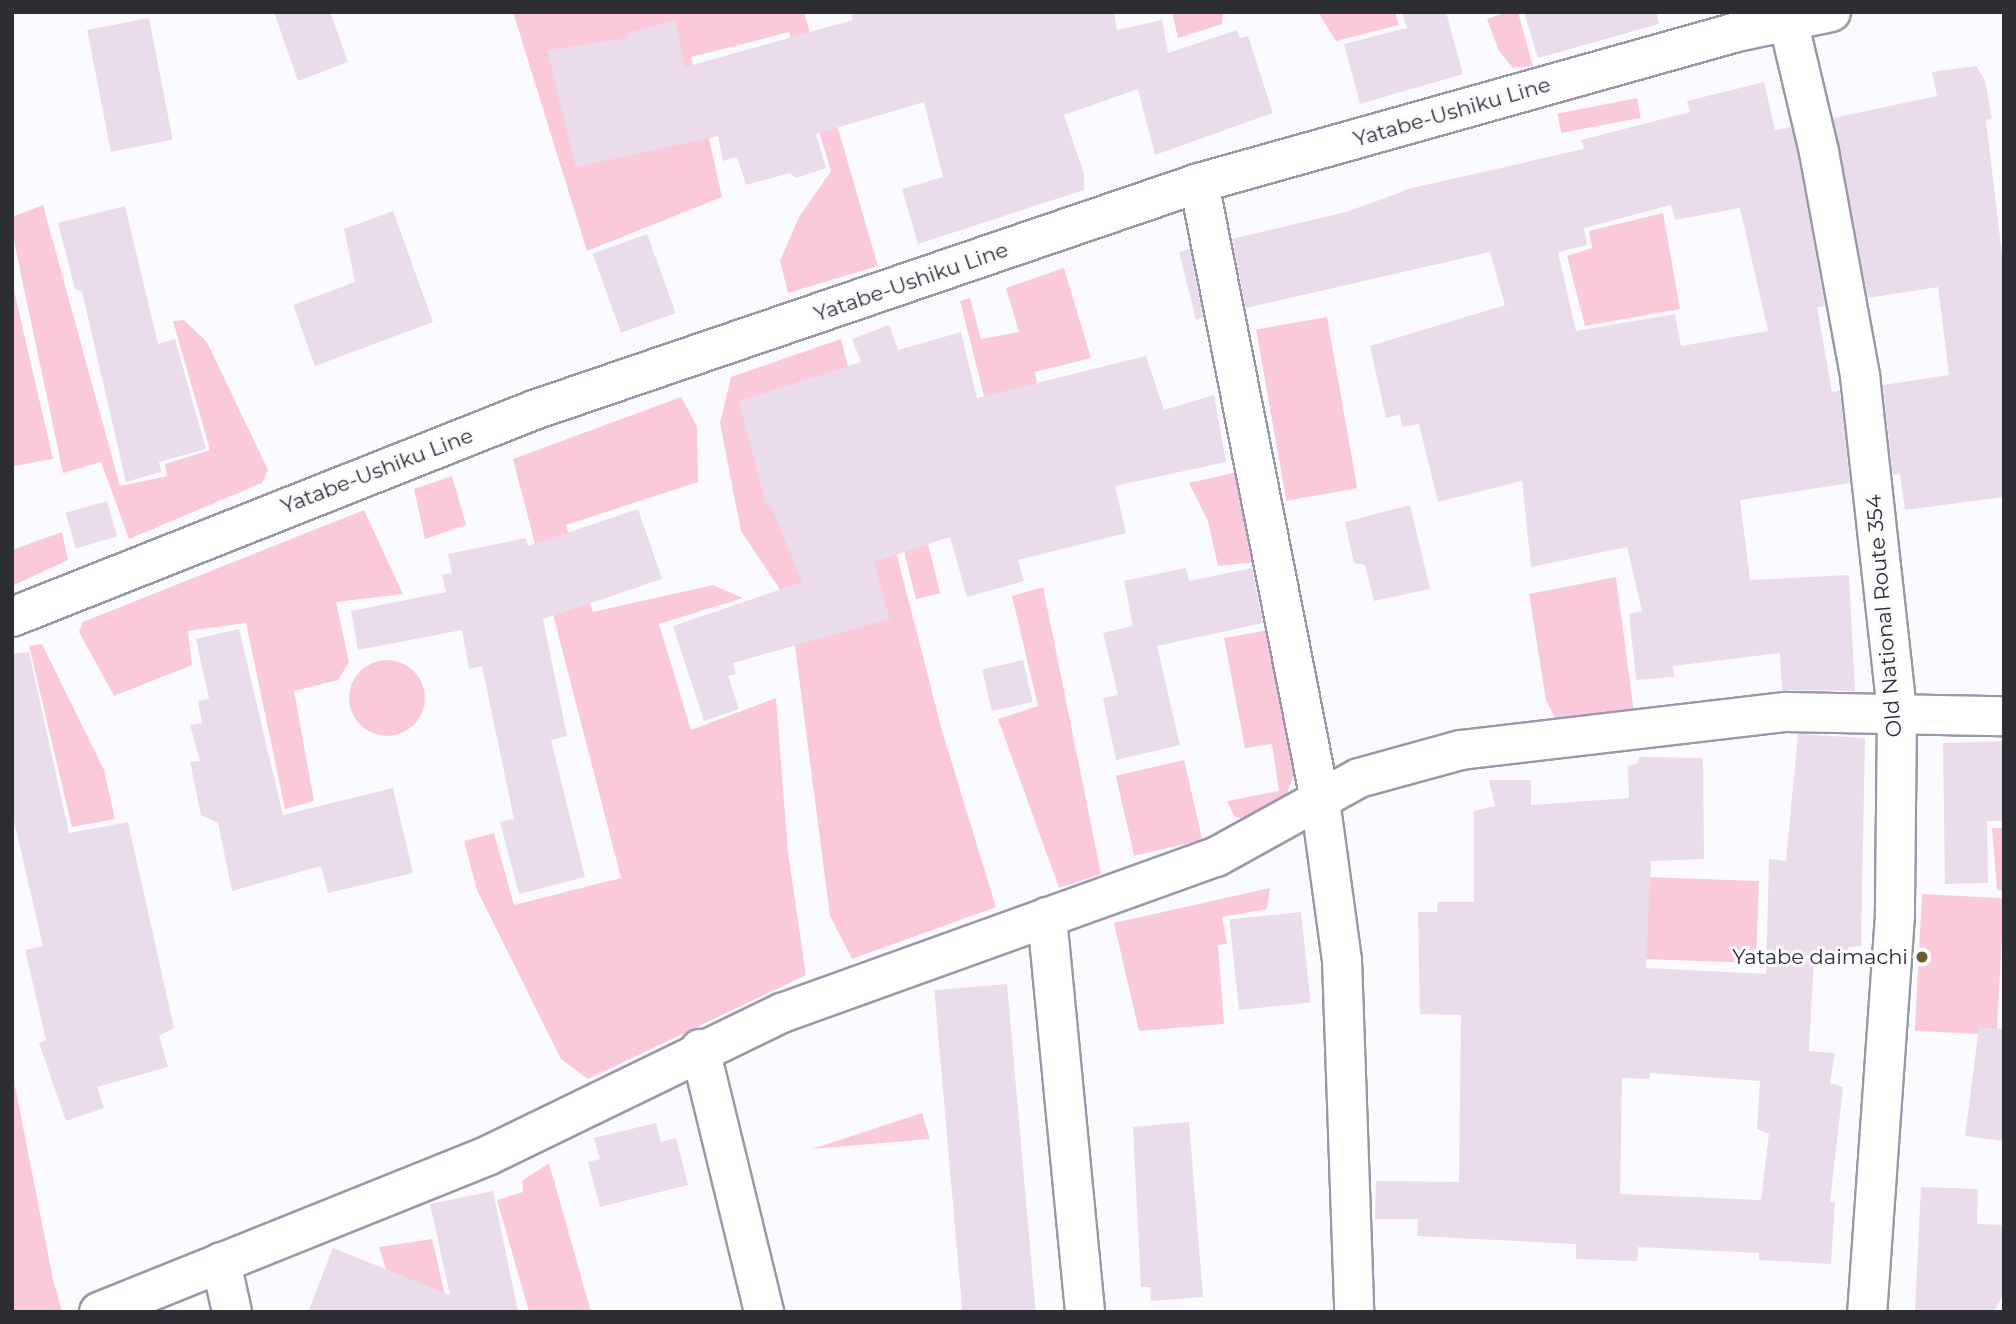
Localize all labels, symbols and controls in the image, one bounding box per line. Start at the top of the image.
street label: Yatabe-Ushiku Line [1351,72,1553,152]
street label: Yatabe-Ushiku Line [811,237,1011,327]
street label: Yatabe-Ushiku Line [277,423,477,519]
street label: Old National Route 354 [1861,494,1907,738]
place label: Yatabe daimachi [1732,944,1908,970]
marker: Yatabe daimachi [1914,949,1930,965]

